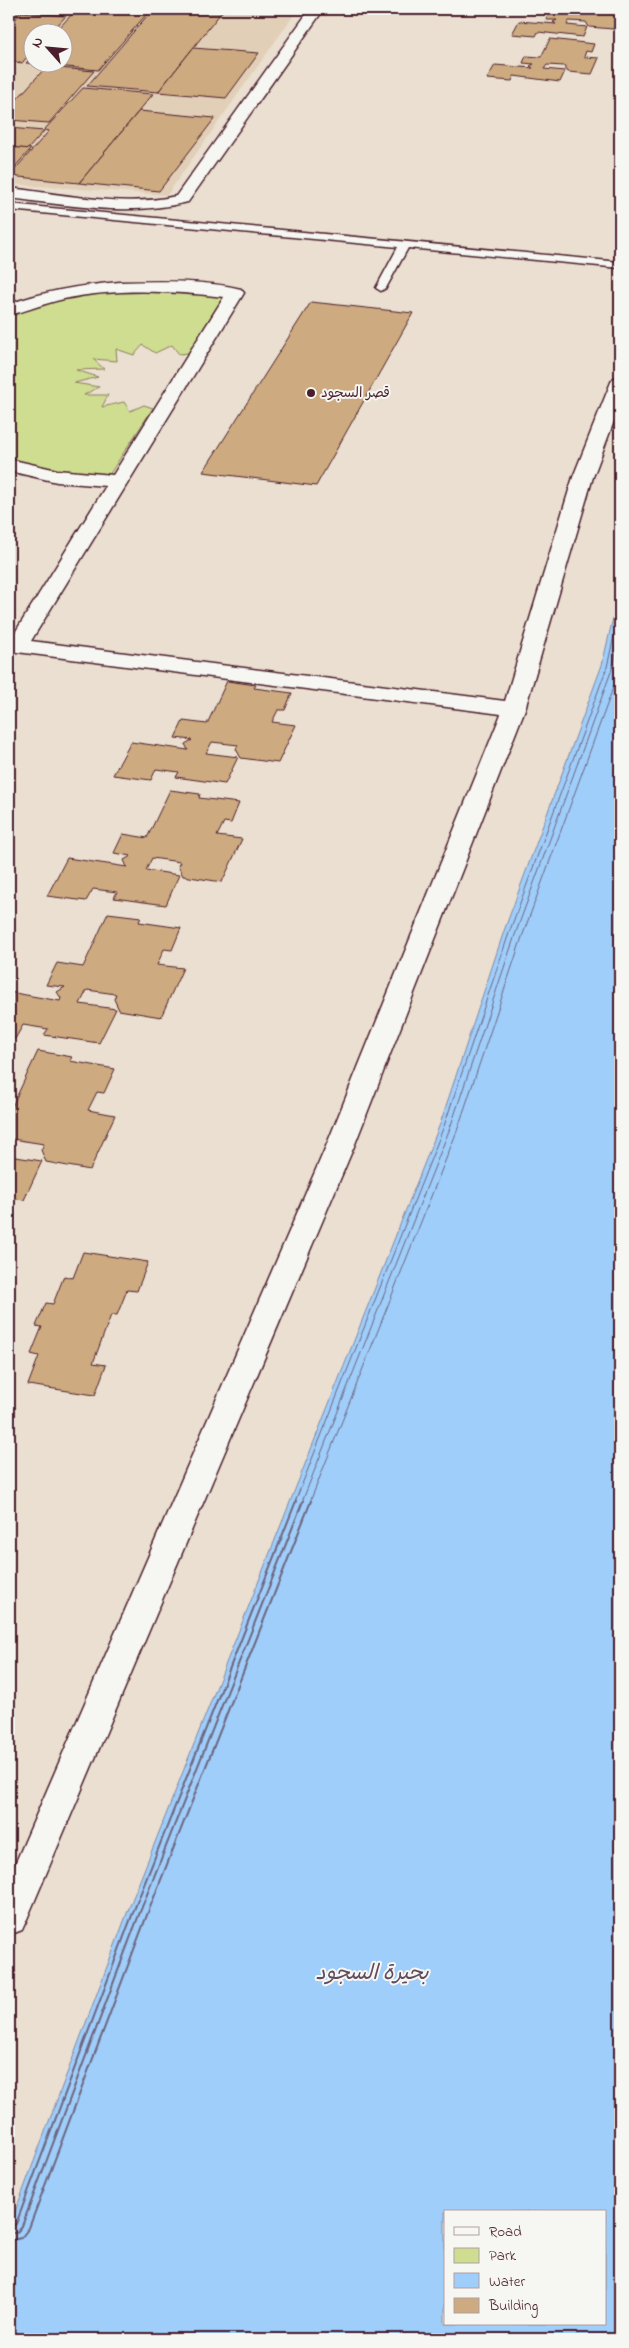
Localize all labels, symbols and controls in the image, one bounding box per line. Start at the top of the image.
north arrow [22,22,72,72]
text: N [26,34,49,52]
place label: قصر السجود [321,383,390,404]
marker: قصر السجود [305,387,317,399]
water label: بحيرة السجود [316,1959,429,1989]
legend [444,2210,606,2326]
text: Road [489,2221,522,2243]
text: Park [489,2245,517,2267]
text: Water [489,2271,525,2293]
text: Building [488,2295,538,2318]

